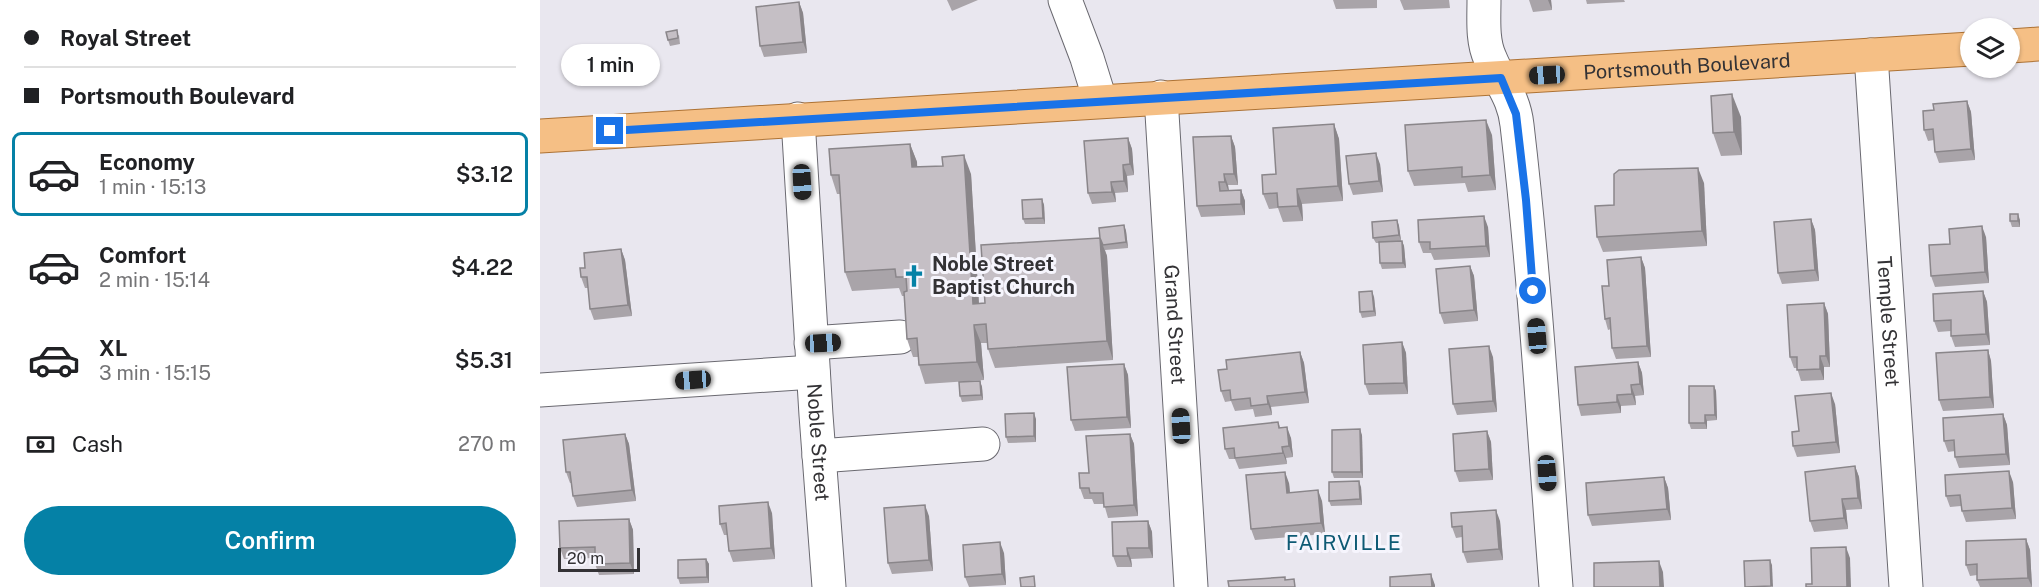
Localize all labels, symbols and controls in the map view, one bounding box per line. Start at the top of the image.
map controls [1960,18,2020,78]
button: layers [1960,18,2020,78]
text: Royal Street [60,25,191,51]
callout: 1 min [560,44,659,86]
street label: Portsmouth Boulevard [1583,48,1791,85]
text: 1 min [587,53,634,77]
car [1529,65,1565,85]
text: Portsmouth Boulevard [60,83,295,109]
route end [596,117,623,144]
icon: car [27,147,81,201]
text: Economy [99,149,195,175]
text: $3.12 [456,161,513,187]
car [792,164,812,200]
text: 1 min · 15:13 [99,175,206,199]
icon: car [27,240,81,294]
text: Comfort [99,242,186,268]
place label: Noble Street Baptist Church [932,252,1075,299]
text: $4.22 [451,254,513,280]
street label: Temple Street [1872,255,1905,388]
church icon: Noble Street Baptist Church [901,263,927,289]
street label: Grand Street [1159,264,1191,385]
text: 2 min · 15:14 [99,268,210,292]
route start [1519,277,1546,304]
car [1526,317,1548,355]
icon: car [27,333,81,387]
car [805,333,841,353]
text: XL [99,335,127,361]
text: $5.31 [455,347,513,373]
text: 3 min · 15:15 [99,361,211,385]
car [674,370,712,390]
street label: Noble Street [802,383,834,502]
car [1171,408,1191,444]
icon: cash [24,428,57,461]
text: Cash [72,431,123,457]
text: 270 m [458,432,516,456]
car [1537,454,1557,492]
button: Confirm [24,506,516,575]
district label: FAIRVILLE [1286,530,1402,555]
scale bar [558,545,640,572]
text: 20 m [567,549,604,568]

